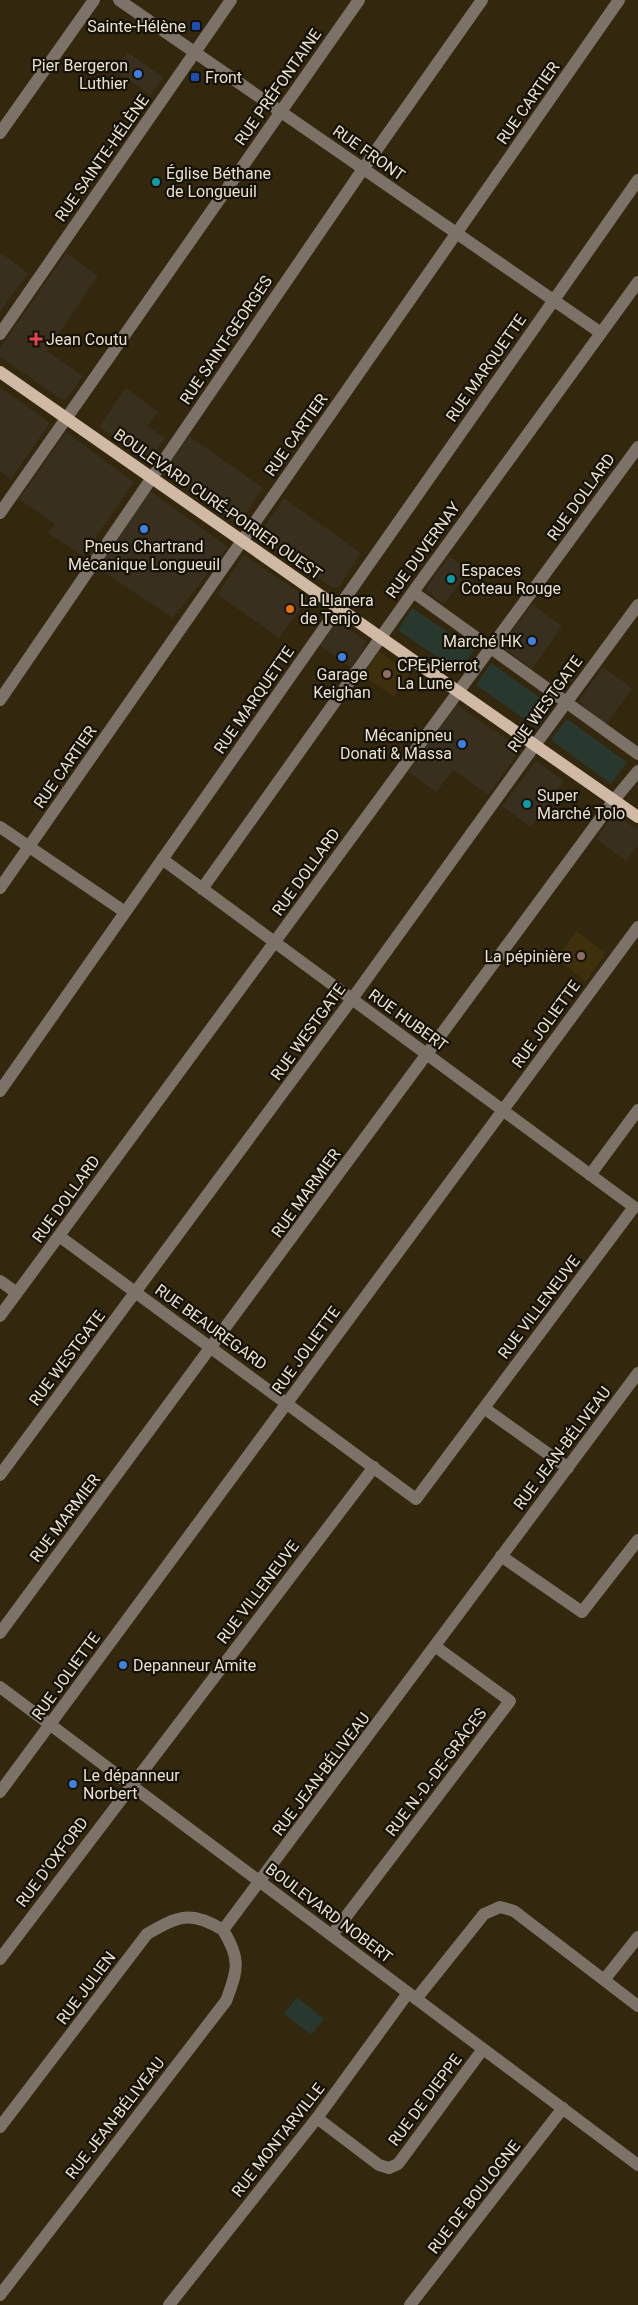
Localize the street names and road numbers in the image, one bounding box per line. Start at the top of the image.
street label: RUE PRÉFONTAINE [231,25,325,149]
street label: RUE CARTIER [493,58,563,148]
street label: RUE SAINTE-HÉLÈNE [51,91,153,225]
street label: RUE FRONT [329,121,409,185]
street label: RUE SAINT-GEORGES [176,272,276,408]
street label: RUE MARQUETTE [442,311,530,425]
street label: RUE CARTIER [261,390,331,480]
street label: BOULEVARD CURÉ-POIRIER OUEST [110,425,326,584]
street label: RUE DOLLARD [543,450,619,544]
street label: RUE DUVERNAY [382,498,464,602]
street label: RUE MARQUETTE [210,643,298,757]
street label: RUE WESTGATE [504,652,586,756]
street label: RUE CARTIER [30,722,100,812]
street label: RUE DOLLARD [268,825,344,919]
street label: RUE JOLIETTE [508,976,584,1072]
street label: RUE WESTGATE [267,980,349,1084]
street label: RUE HUBERT [365,985,452,1055]
street label: RUE MARMIER [267,1145,345,1241]
street label: RUE DOLLARD [28,1152,104,1246]
street label: RUE VILLENEUVE [494,1252,584,1362]
street label: RUE BEAUREGARD [151,1280,271,1374]
street label: RUE JOLIETTE [268,1302,344,1398]
street label: RUE WESTGATE [25,1307,109,1409]
street label: RUE JEAN-BÉLIVEAU [509,1383,615,1513]
street label: RUE MARMIER [26,1470,104,1566]
street label: RUE VILLENEUVE [213,1537,303,1647]
street label: RUE JOLIETTE [28,1628,104,1724]
street label: RUE N.-D.-DE-GRÂCES [382,1704,490,1840]
street label: RUE JEAN-BÉLIVEAU [268,1709,374,1839]
street label: RUE D'OXFORD [12,1813,92,1911]
street label: BOULEVARD NOBERT [262,1859,396,1967]
street label: RUE JULIEN [53,1948,119,2028]
street label: RUE DE DIEPPE [384,2050,466,2150]
street label: RUE JEAN-BÉLIVEAU [61,2053,169,2183]
street label: RUE MONTARVILLE [228,2079,328,2201]
street label: RUE DE BOULOGNE [424,2136,524,2258]

